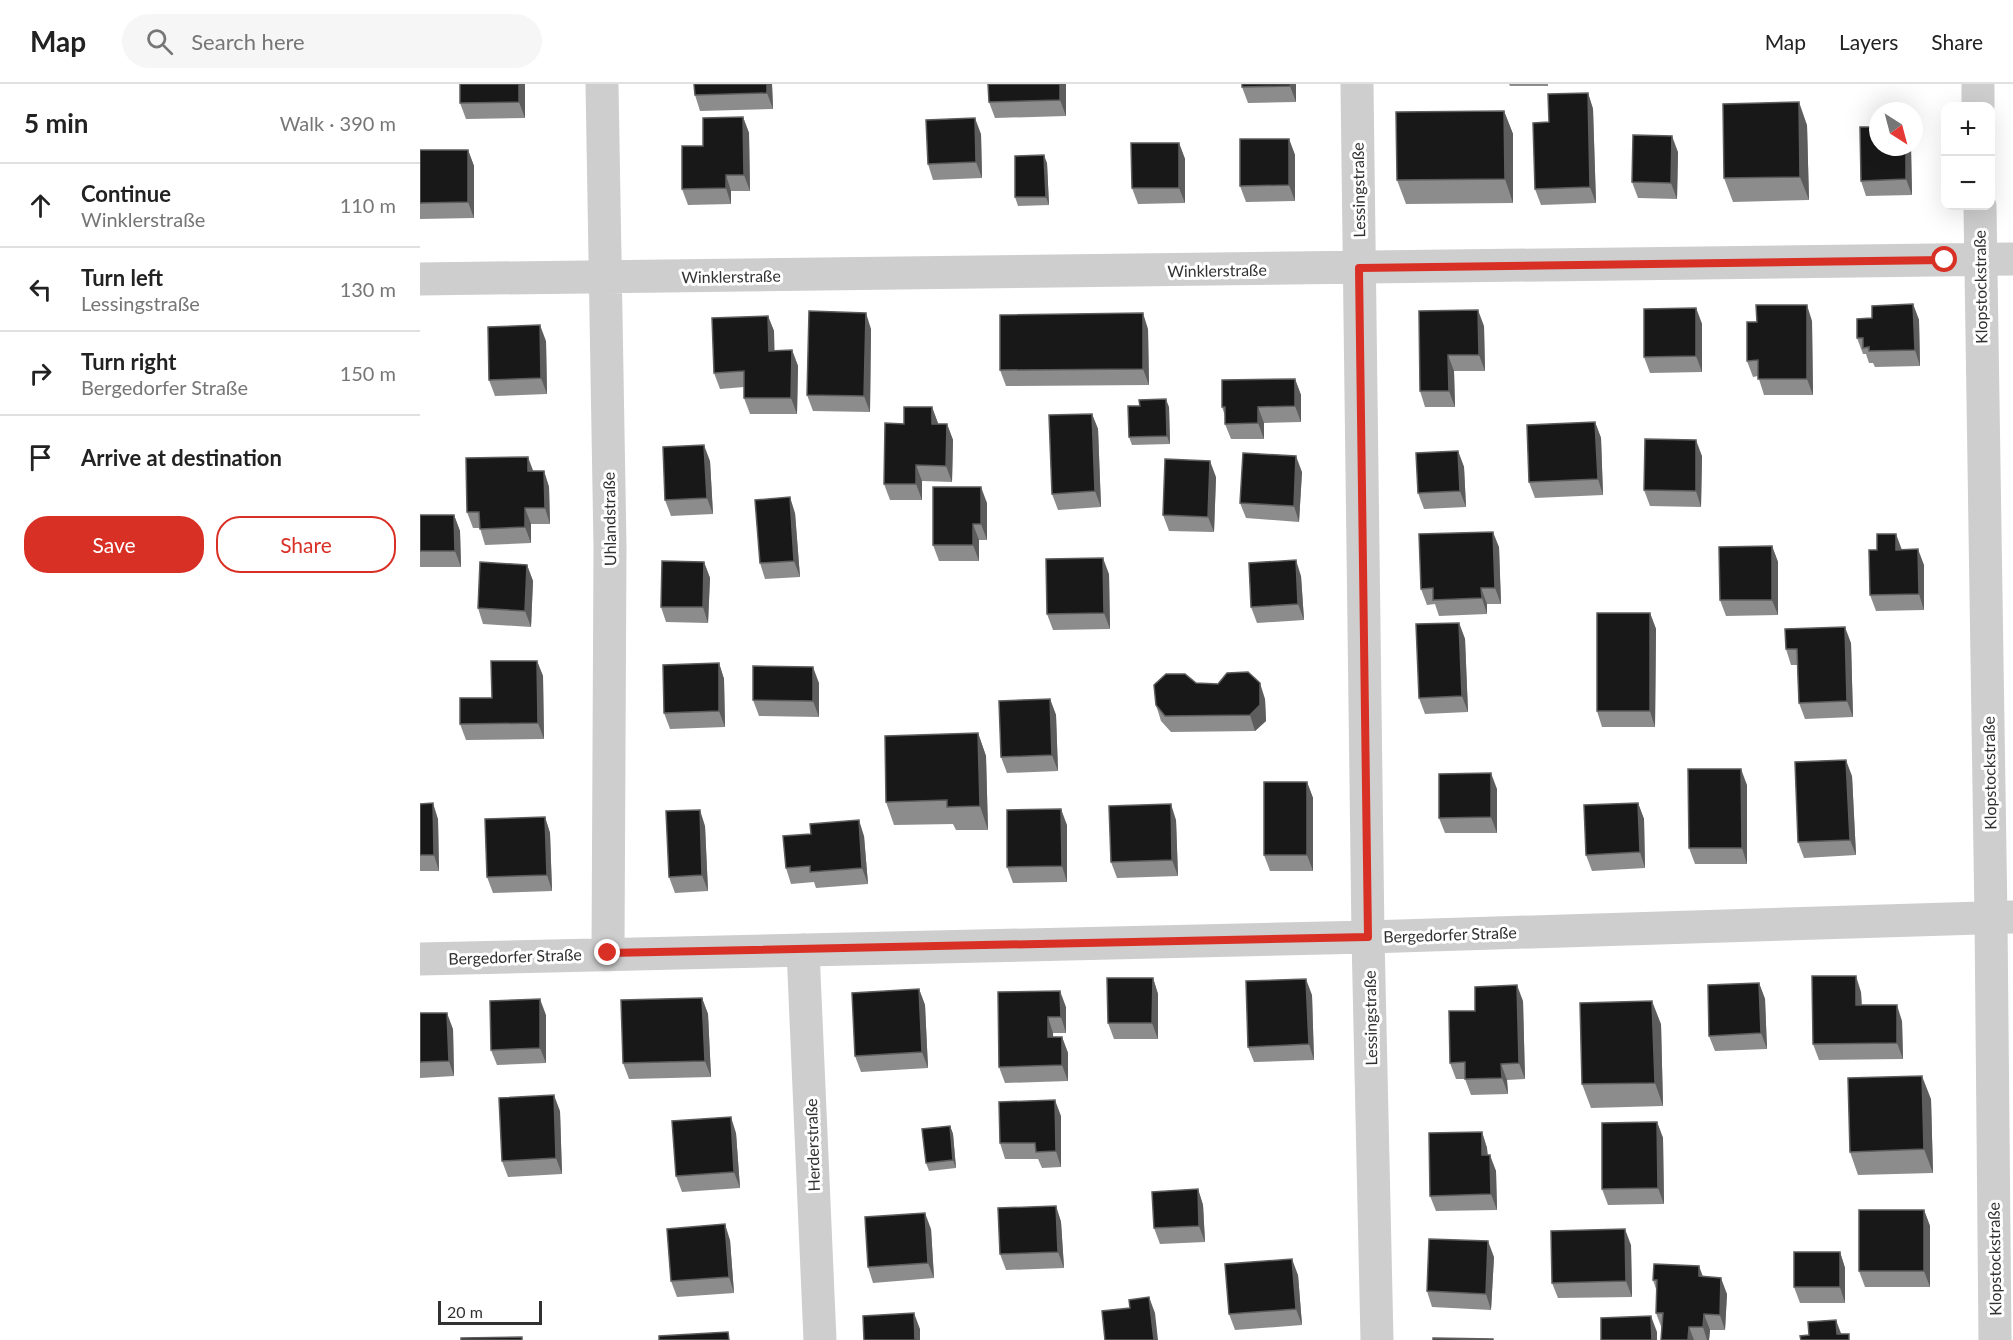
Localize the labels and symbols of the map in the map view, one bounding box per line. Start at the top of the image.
north arrow [1869,102,1923,156]
street label: Lessingstraße [1348,142,1368,238]
street label: Klopstockstraße [1970,230,1990,344]
route start [1931,246,1957,272]
street label: Winklerstraße [1167,260,1267,280]
street label: Winklerstraße [681,266,781,286]
street label: Uhlandstraße [599,472,619,566]
street label: Klopstockstraße [1979,716,1999,830]
street label: Bergedorfer Straße [1383,922,1517,946]
route end [594,939,620,965]
street label: Bergedorfer Straße [448,944,582,968]
street label: Lessingstraße [1360,970,1380,1066]
street label: Herderstraße [801,1098,823,1192]
street label: Klopstockstraße [1984,1202,2004,1316]
scale bar [438,1298,542,1326]

